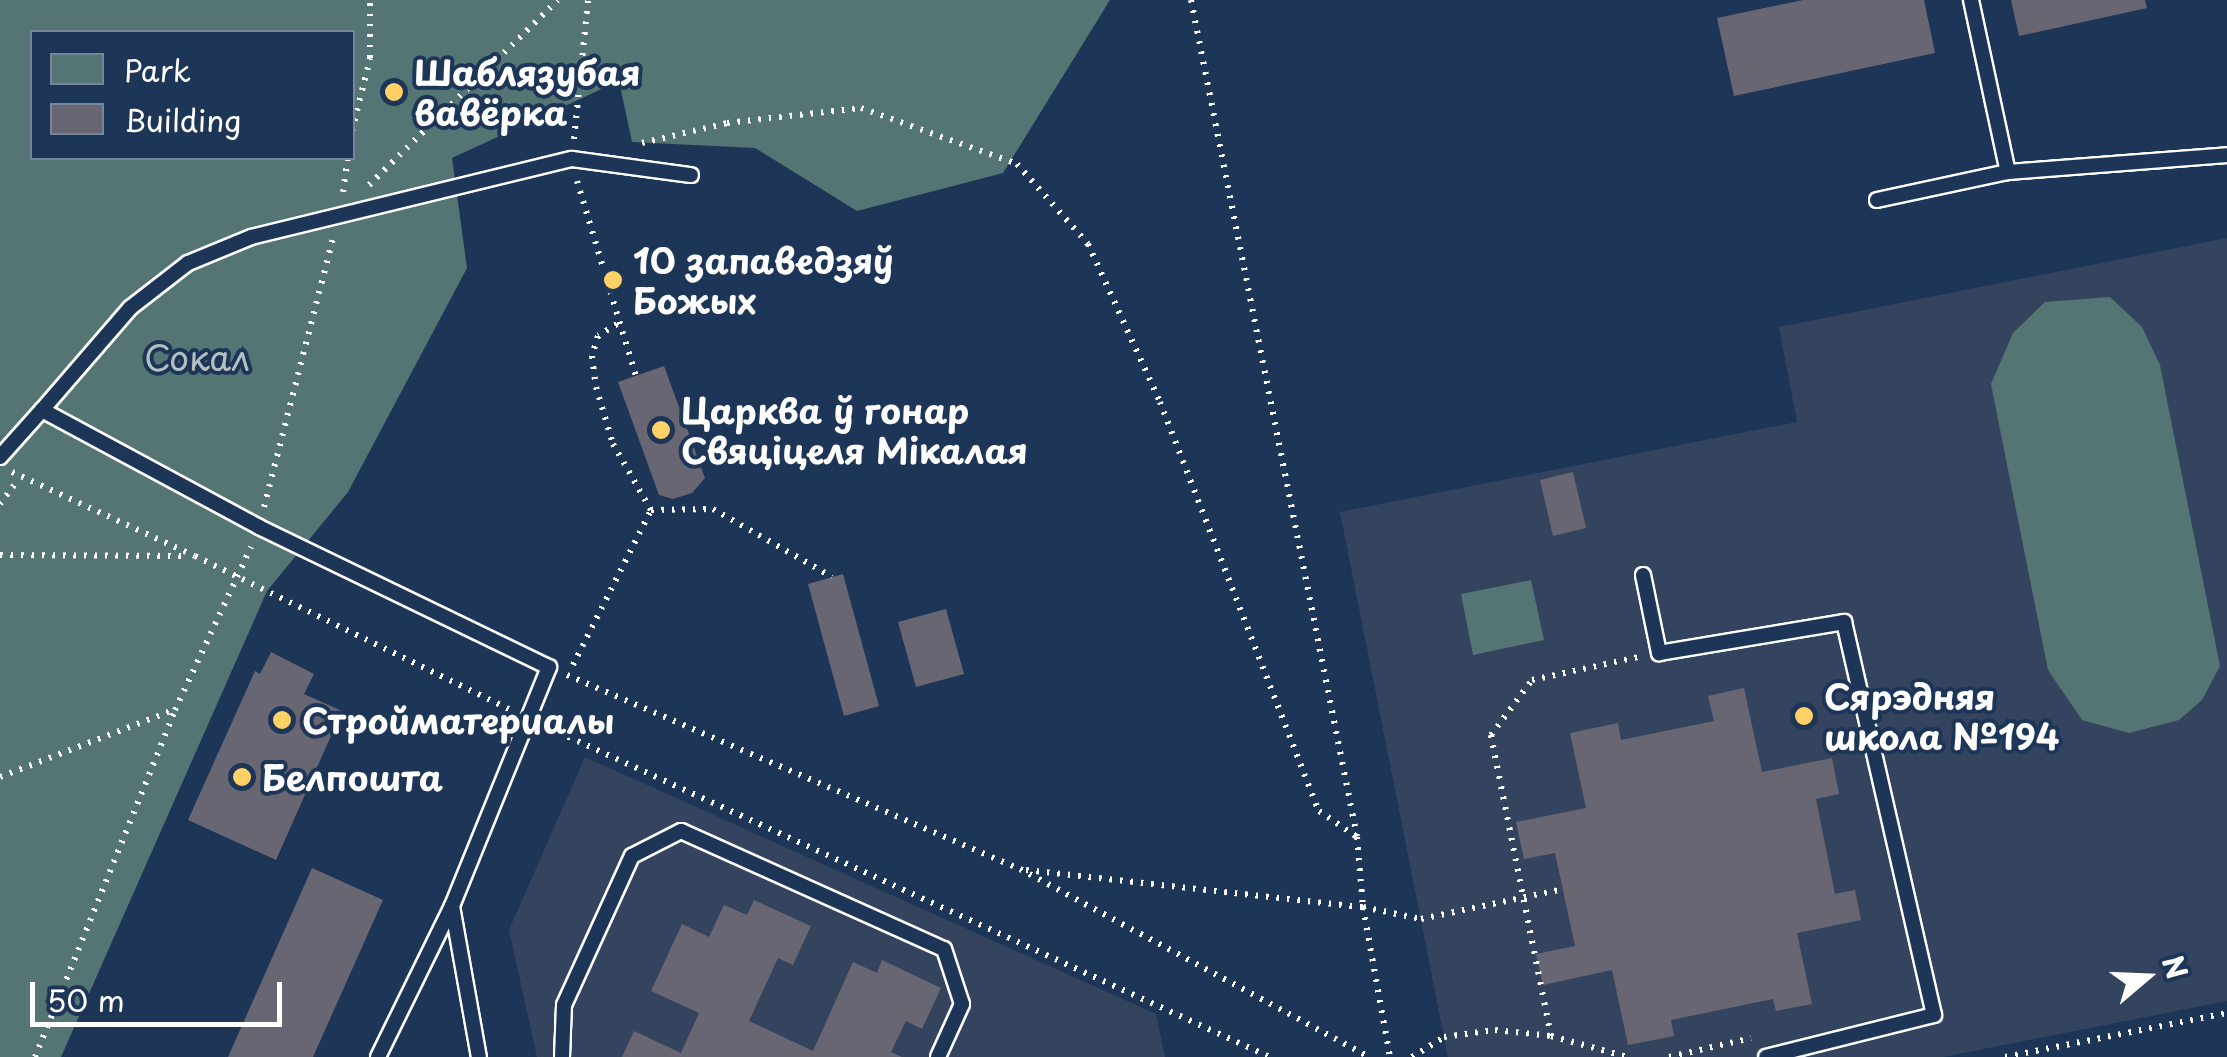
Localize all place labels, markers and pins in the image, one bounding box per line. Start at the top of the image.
place label: Шаблязубая вавёрка [414,51,641,133]
marker: Шаблязубая вавёрка [383,81,405,103]
place label: 10 запаведзяў Божых [633,239,894,321]
marker: 10 запаведзяў Божых [602,269,624,291]
place label: Царква ў гонар Свяціцеля Мікалая [681,389,1028,471]
marker: Царква ў гонар Свяціцеля Мікалая [650,419,672,441]
place label: Сярэдняя школа №194 [1824,675,2061,757]
place label: Стройматериалы [302,699,614,741]
marker: Сярэдняя школа №194 [1793,705,1815,727]
marker: Стройматериалы [271,709,293,731]
place label: Белпошта [262,756,443,798]
marker: Белпошта [231,766,253,788]

